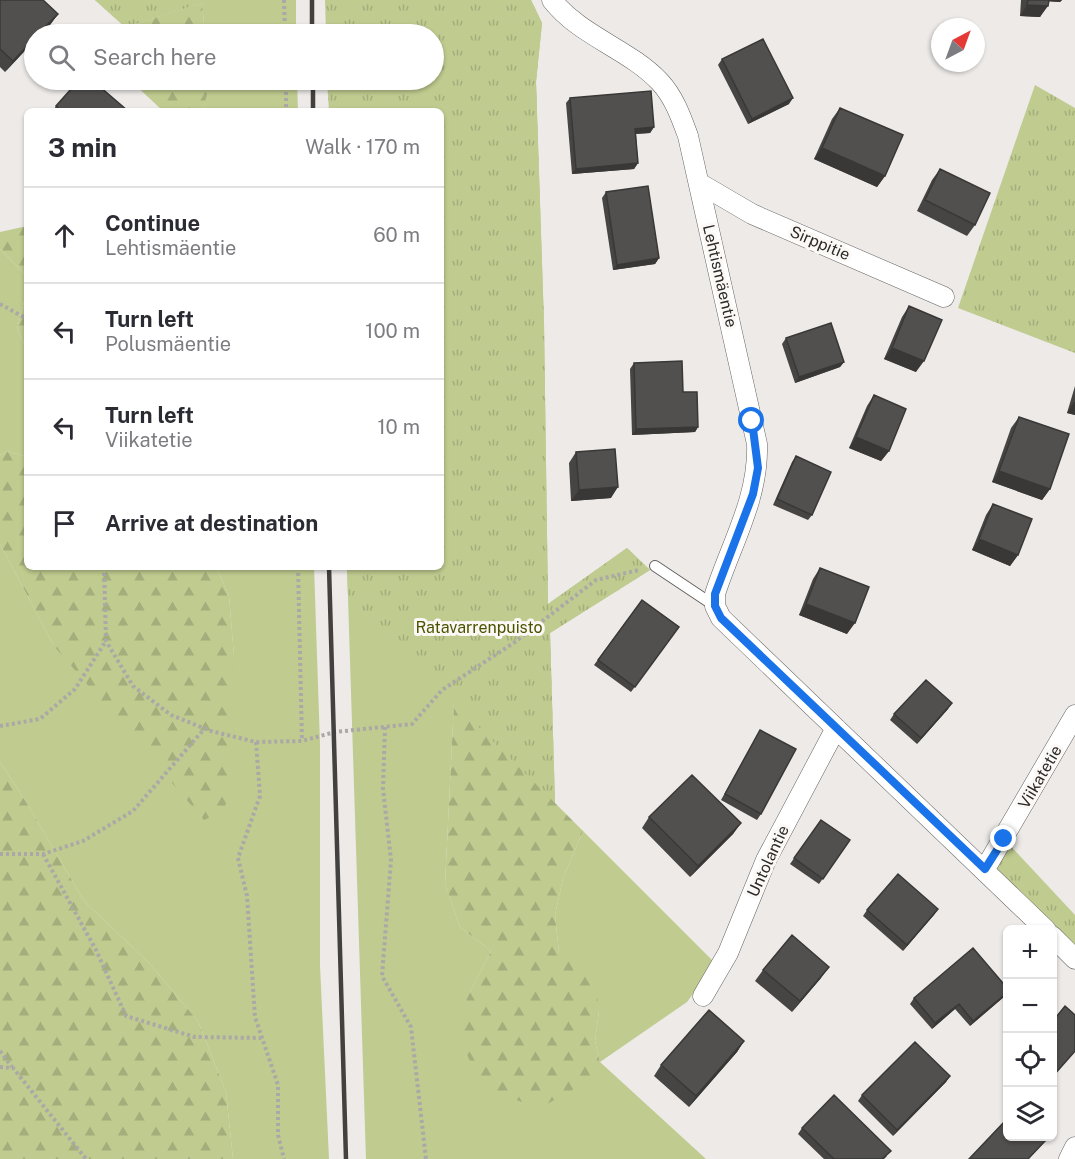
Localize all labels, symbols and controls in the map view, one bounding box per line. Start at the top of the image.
north arrow [931,18,985,72]
search box [24,24,444,90]
icon: search [45,41,78,74]
text: Search here [93,44,217,70]
text: 3 min [48,132,117,163]
text: Walk · 170 m [305,135,420,159]
text: Continue [105,210,200,236]
icon: ahead [48,219,81,252]
street label: Sirppitie [787,222,853,264]
text: 60 m [373,223,420,247]
street label: Lehtismäentie [699,223,741,329]
text: Lehtismäentie [105,236,236,260]
text: Turn left [105,306,194,332]
icon: left [48,315,81,348]
text: 100 m [365,319,420,343]
text: Polusmäentie [105,332,231,356]
text: Turn left [105,402,194,428]
route start [738,407,764,433]
icon: left [48,411,81,444]
text: 10 m [377,415,420,439]
text: Viikatetie [105,428,193,452]
icon: arrive [48,507,81,540]
text: Arrive at destination [105,510,318,536]
park label: Ratavarrenpuisto [415,618,543,637]
street label: Viikatetie [1014,742,1066,812]
street label: Untolantie [743,822,793,900]
route end [990,825,1016,851]
map controls [1003,925,1057,1141]
button: + [1003,925,1057,979]
button: − [1003,979,1057,1033]
button: locate [1003,1033,1057,1087]
button: layers [1003,1087,1057,1141]

